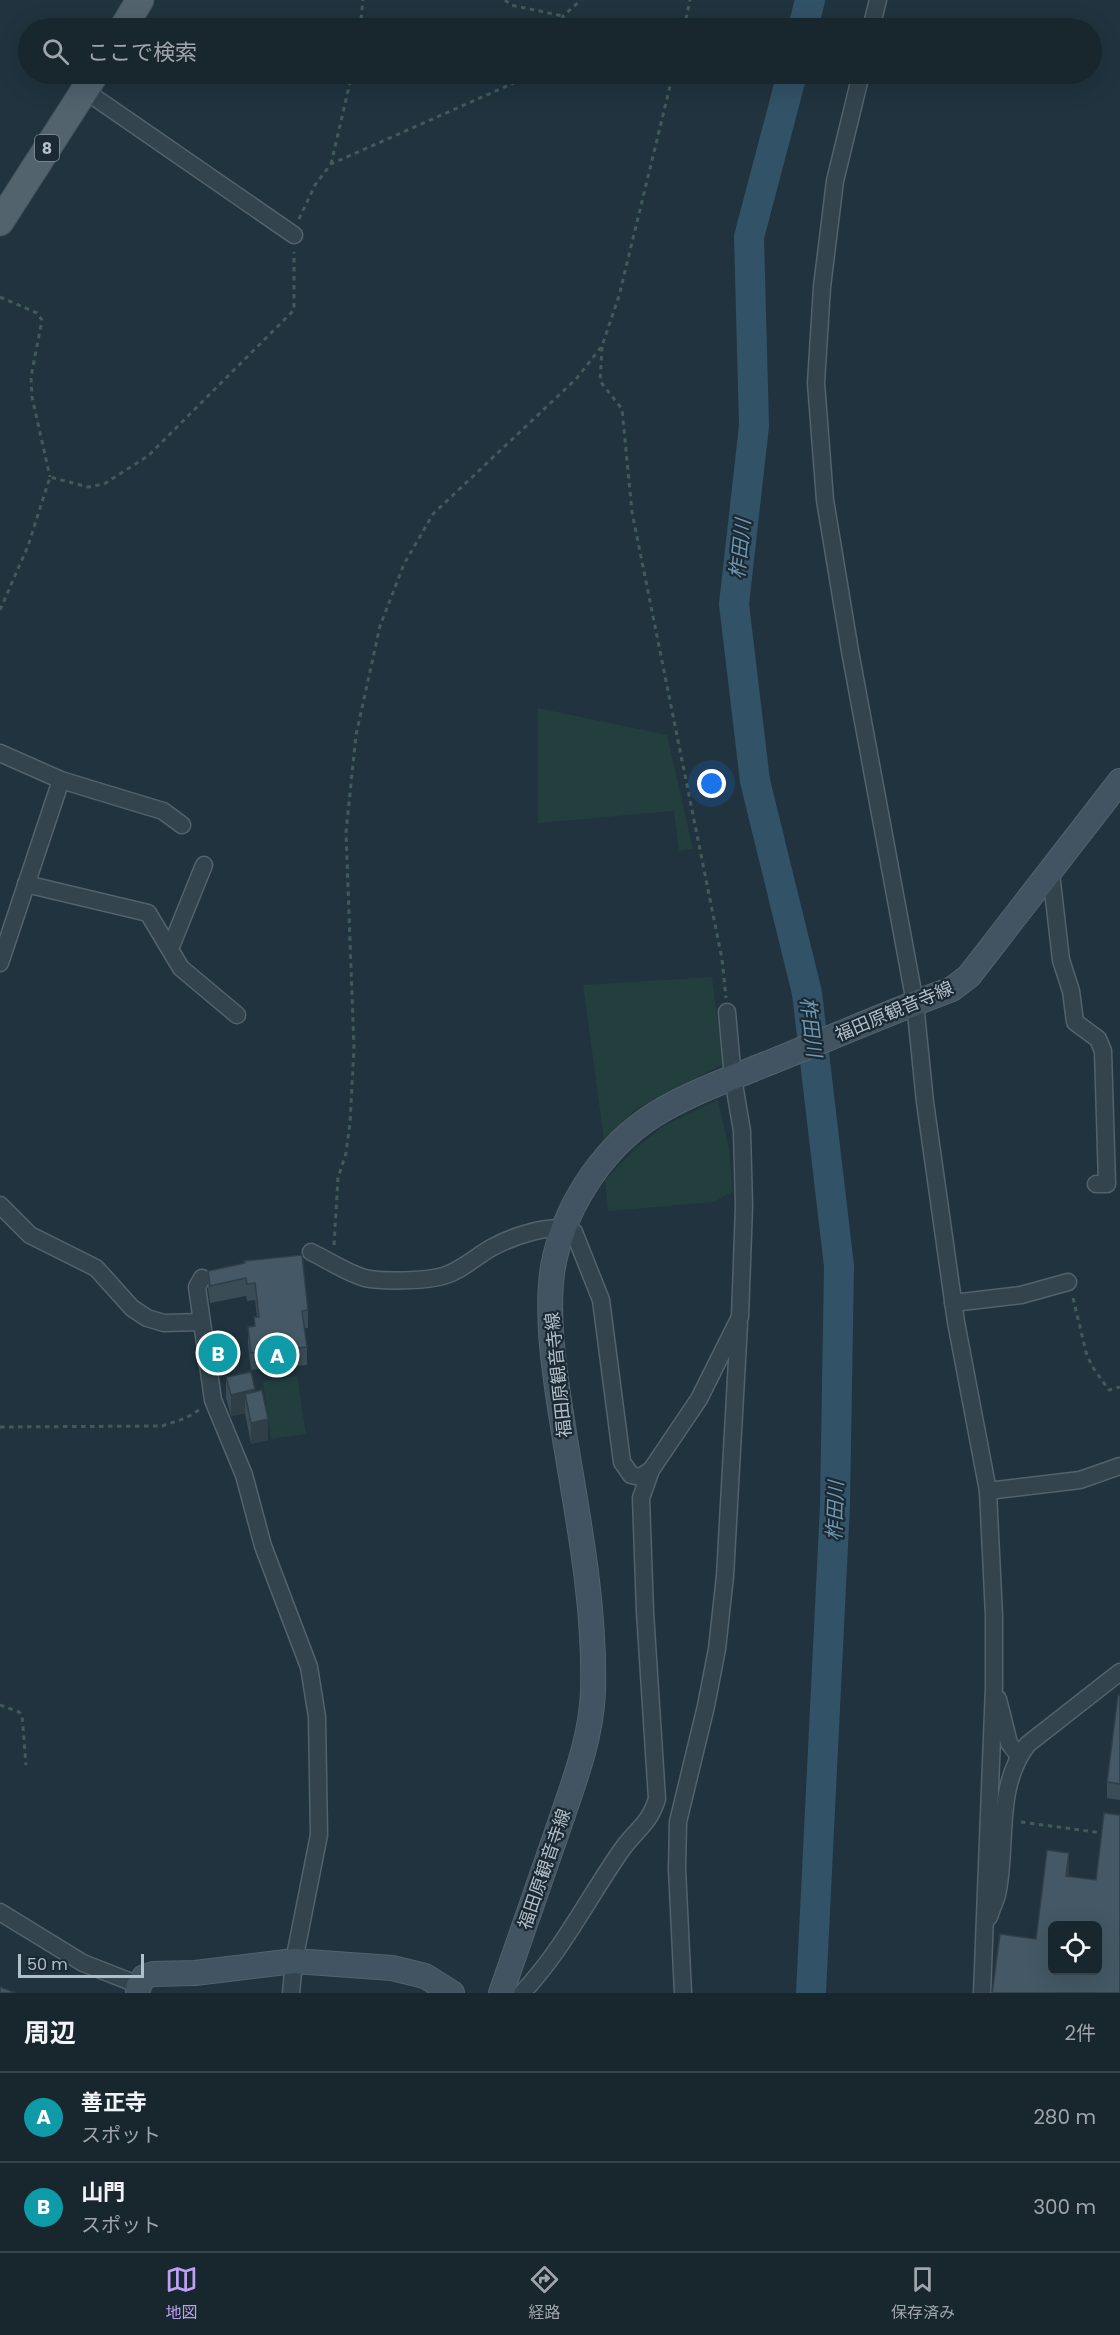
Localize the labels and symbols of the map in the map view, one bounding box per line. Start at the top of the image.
road number: 8 [35,135,59,161]
water label: 柞田川 [723,516,757,580]
your location [697,769,726,798]
street label: 福田原観音寺線 [831,975,957,1047]
water label: 柞田川 [793,996,829,1060]
street label: 福田原観音寺線 [539,1311,577,1439]
pin: B [198,1330,238,1376]
pin: A [258,1332,296,1378]
water label: 柞田川 [820,1479,850,1541]
street label: 福田原観音寺線 [512,1805,576,1933]
scale bar [18,1951,144,1978]

